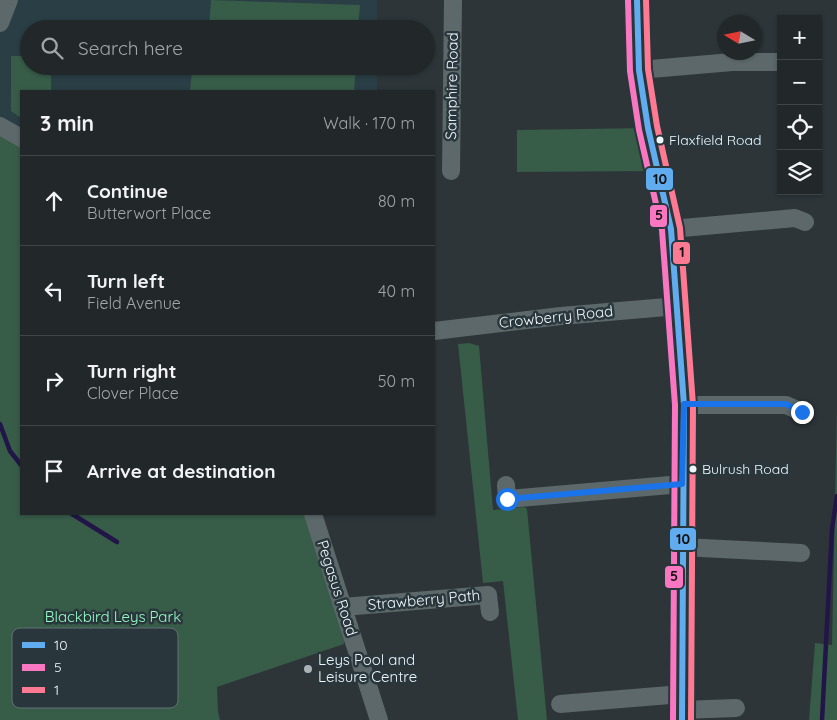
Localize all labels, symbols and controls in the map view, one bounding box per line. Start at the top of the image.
north arrow [717,15,762,60]
map controls [777,15,822,195]
button: + [777,15,822,60]
search box [20,20,435,75]
street label: Samphire Road [441,32,462,140]
icon: search [38,34,66,62]
text: Search here [78,36,183,60]
button: − [777,60,822,105]
button: locate [777,105,822,150]
text: 3 min [40,110,94,136]
text: Walk · 170 m [323,113,415,133]
place label: Flaxfield Road [669,131,761,149]
marker: Flaxfield Road [655,135,665,145]
button: layers [777,150,822,195]
line badge: 10 [645,167,674,191]
text: 10 [653,170,667,188]
text: Continue [87,179,168,203]
icon: ahead [40,187,68,215]
text: 80 m [378,191,415,211]
text: Butterwort Place [87,203,211,223]
line badge: 5 [649,204,668,228]
text: 5 [655,206,663,224]
line badge: 1 [672,241,691,265]
text: 1 [679,243,685,261]
text: Turn left [87,269,165,293]
icon: left [40,277,68,305]
text: 40 m [378,281,415,301]
text: Field Avenue [87,293,181,313]
street label: Crowberry Road [498,301,614,332]
text: Turn right [87,359,176,383]
icon: right [40,367,68,395]
text: 50 m [378,371,415,391]
text: Clover Place [87,383,179,403]
route end [791,401,814,424]
icon: arrive [40,457,68,485]
text: Arrive at destination [87,459,276,483]
place label: Bulrush Road [702,460,789,478]
marker: Bulrush Road [688,464,698,474]
route start [496,488,519,511]
line badge: 10 [669,527,697,551]
text: 10 [676,530,690,548]
street label: Pegasus Road [313,538,362,638]
line badge: 5 [664,565,684,589]
text: 5 [670,567,678,585]
street label: Strawberry Path [367,585,481,614]
park label: Blackbird Leys Park [45,607,181,626]
legend [12,628,178,708]
text: 10 [54,636,68,654]
place label: Leys Pool and Leisure Centre [318,650,417,686]
text: 5 [54,658,62,676]
marker: Leys Pool and Leisure Centre [302,663,314,675]
text: 1 [54,681,59,699]

